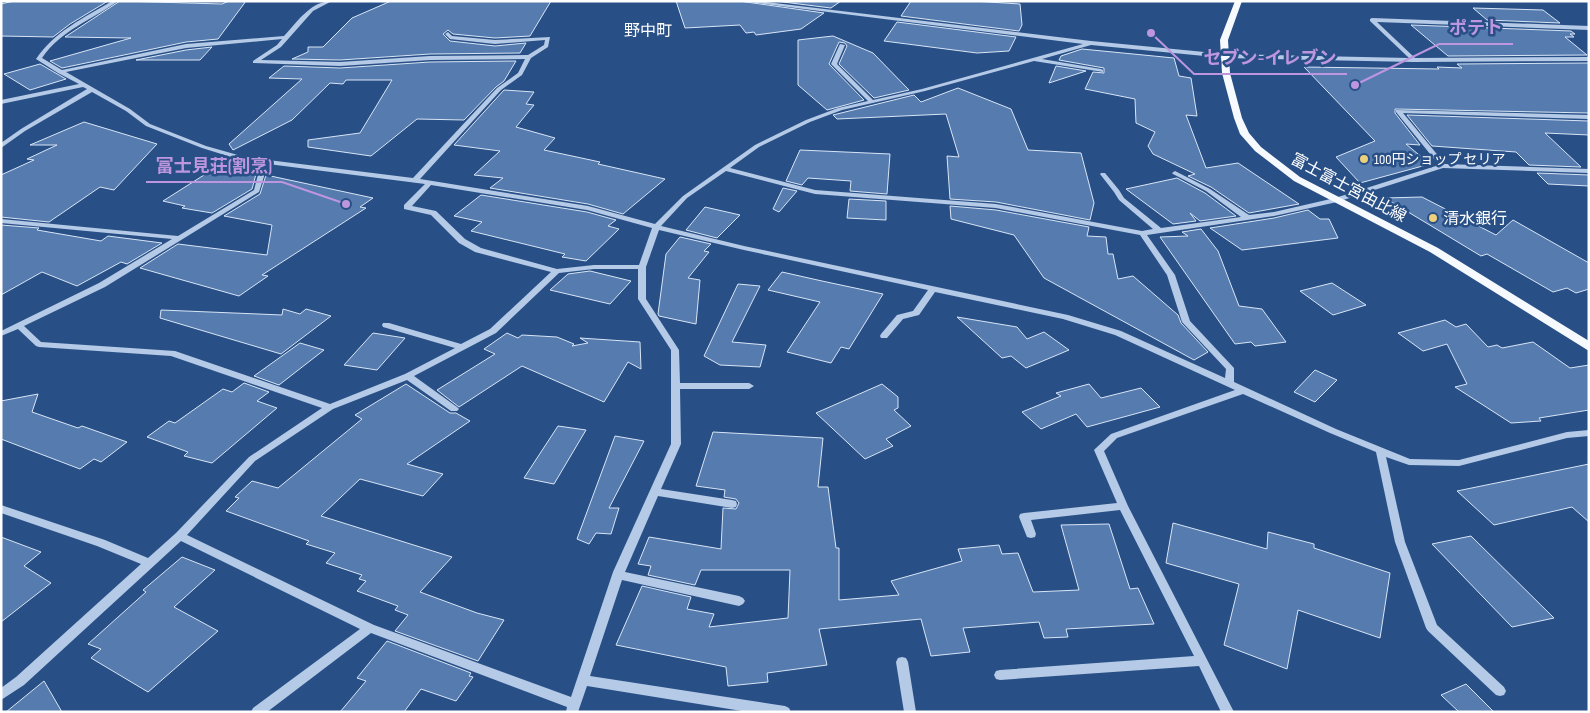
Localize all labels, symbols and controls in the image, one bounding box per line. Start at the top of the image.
callout: ポテト [1439,11,1513,44]
text: ポテト [1449,18,1503,39]
district label: 野中町 [624,22,672,41]
callout: セブン-イレブン [1194,41,1347,74]
text: セブン-イレブン [1204,48,1336,69]
callout: 富士見荘(割烹) [146,149,282,182]
street label: 富士富士宮由比線 [1287,150,1409,227]
place label: 100円ショップ セリア [1374,151,1506,168]
marker: 100円ショップ セリア [1358,153,1370,165]
text: 富士見荘(割烹) [156,156,272,177]
place label: 清水銀行 [1443,210,1507,229]
marker: 清水銀行 [1427,212,1439,224]

